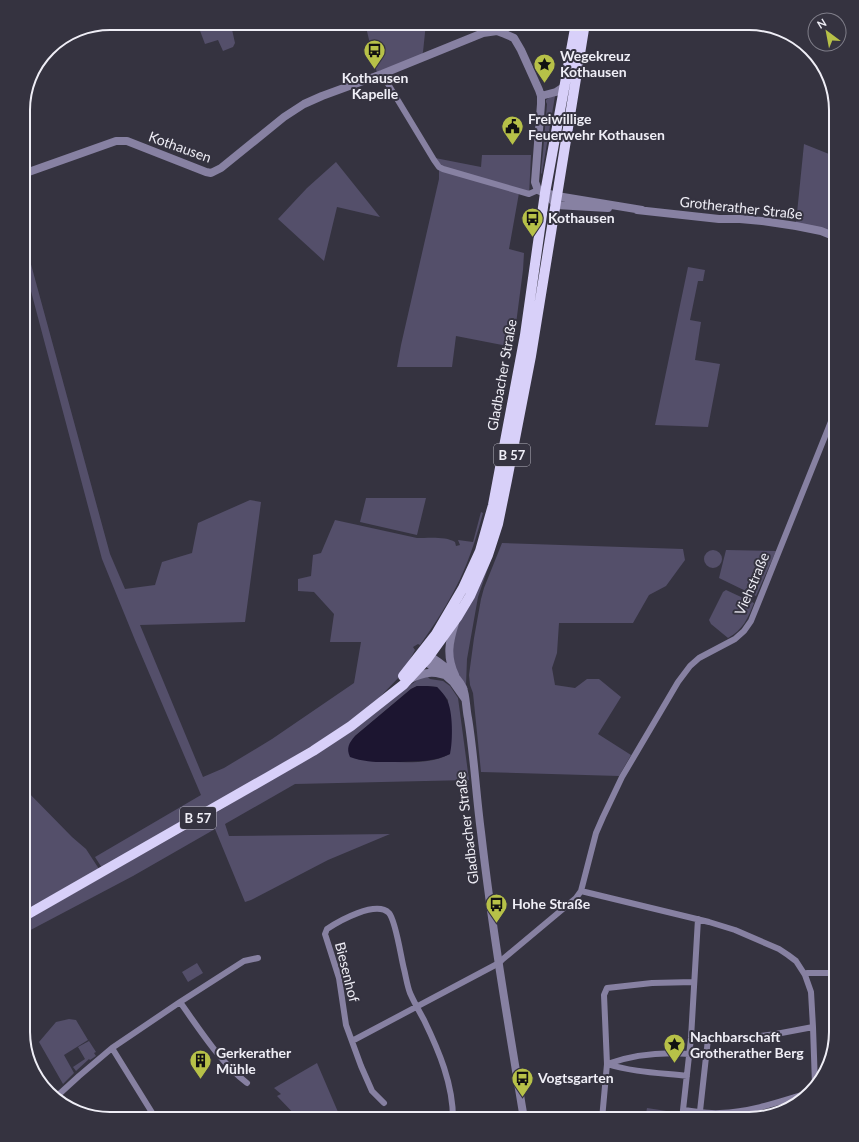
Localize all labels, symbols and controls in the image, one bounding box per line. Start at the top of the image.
north arrow [807,12,847,52]
text: N [814,15,828,31]
bus stop icon: Kothausen Kapelle [362,37,388,70]
place label: Wegekreuz Kothausen [560,47,631,80]
place icon: Wegekreuz Kothausen [531,51,557,84]
place label: Kothausen Kapelle [342,69,408,102]
place label: Freiwillige Feuerwehr Kothausen [528,110,665,143]
public building icon: Freiwillige Feuerwehr Kothausen [500,114,526,147]
street label: Kothausen [147,127,214,166]
street label: Grotherather Straße [679,193,803,222]
bus stop icon: Kothausen [519,205,545,238]
place label: Kothausen [548,209,615,226]
street label: Gladbacher Straße [483,318,520,432]
road number: B 57 [494,444,530,466]
street label: Viehstraße [731,550,772,618]
street label: Gladbacher Straße [451,771,482,885]
road number: B 57 [180,807,216,829]
bus stop icon: Hohe Straße [483,891,509,924]
place label: Hohe Straße [512,895,591,912]
street label: Biesenhof [332,940,363,1004]
place label: Nachbarschaft Grotherather Berg [690,1028,804,1061]
place icon: Nachbarschaft Grotherather Berg [661,1032,687,1065]
place label: Gerkerather Mühle [216,1044,292,1077]
building icon: Gerkerather Mühle [188,1048,214,1081]
bus stop icon: Vogtsgarten [510,1065,536,1098]
place label: Vogtsgarten [537,1069,614,1086]

